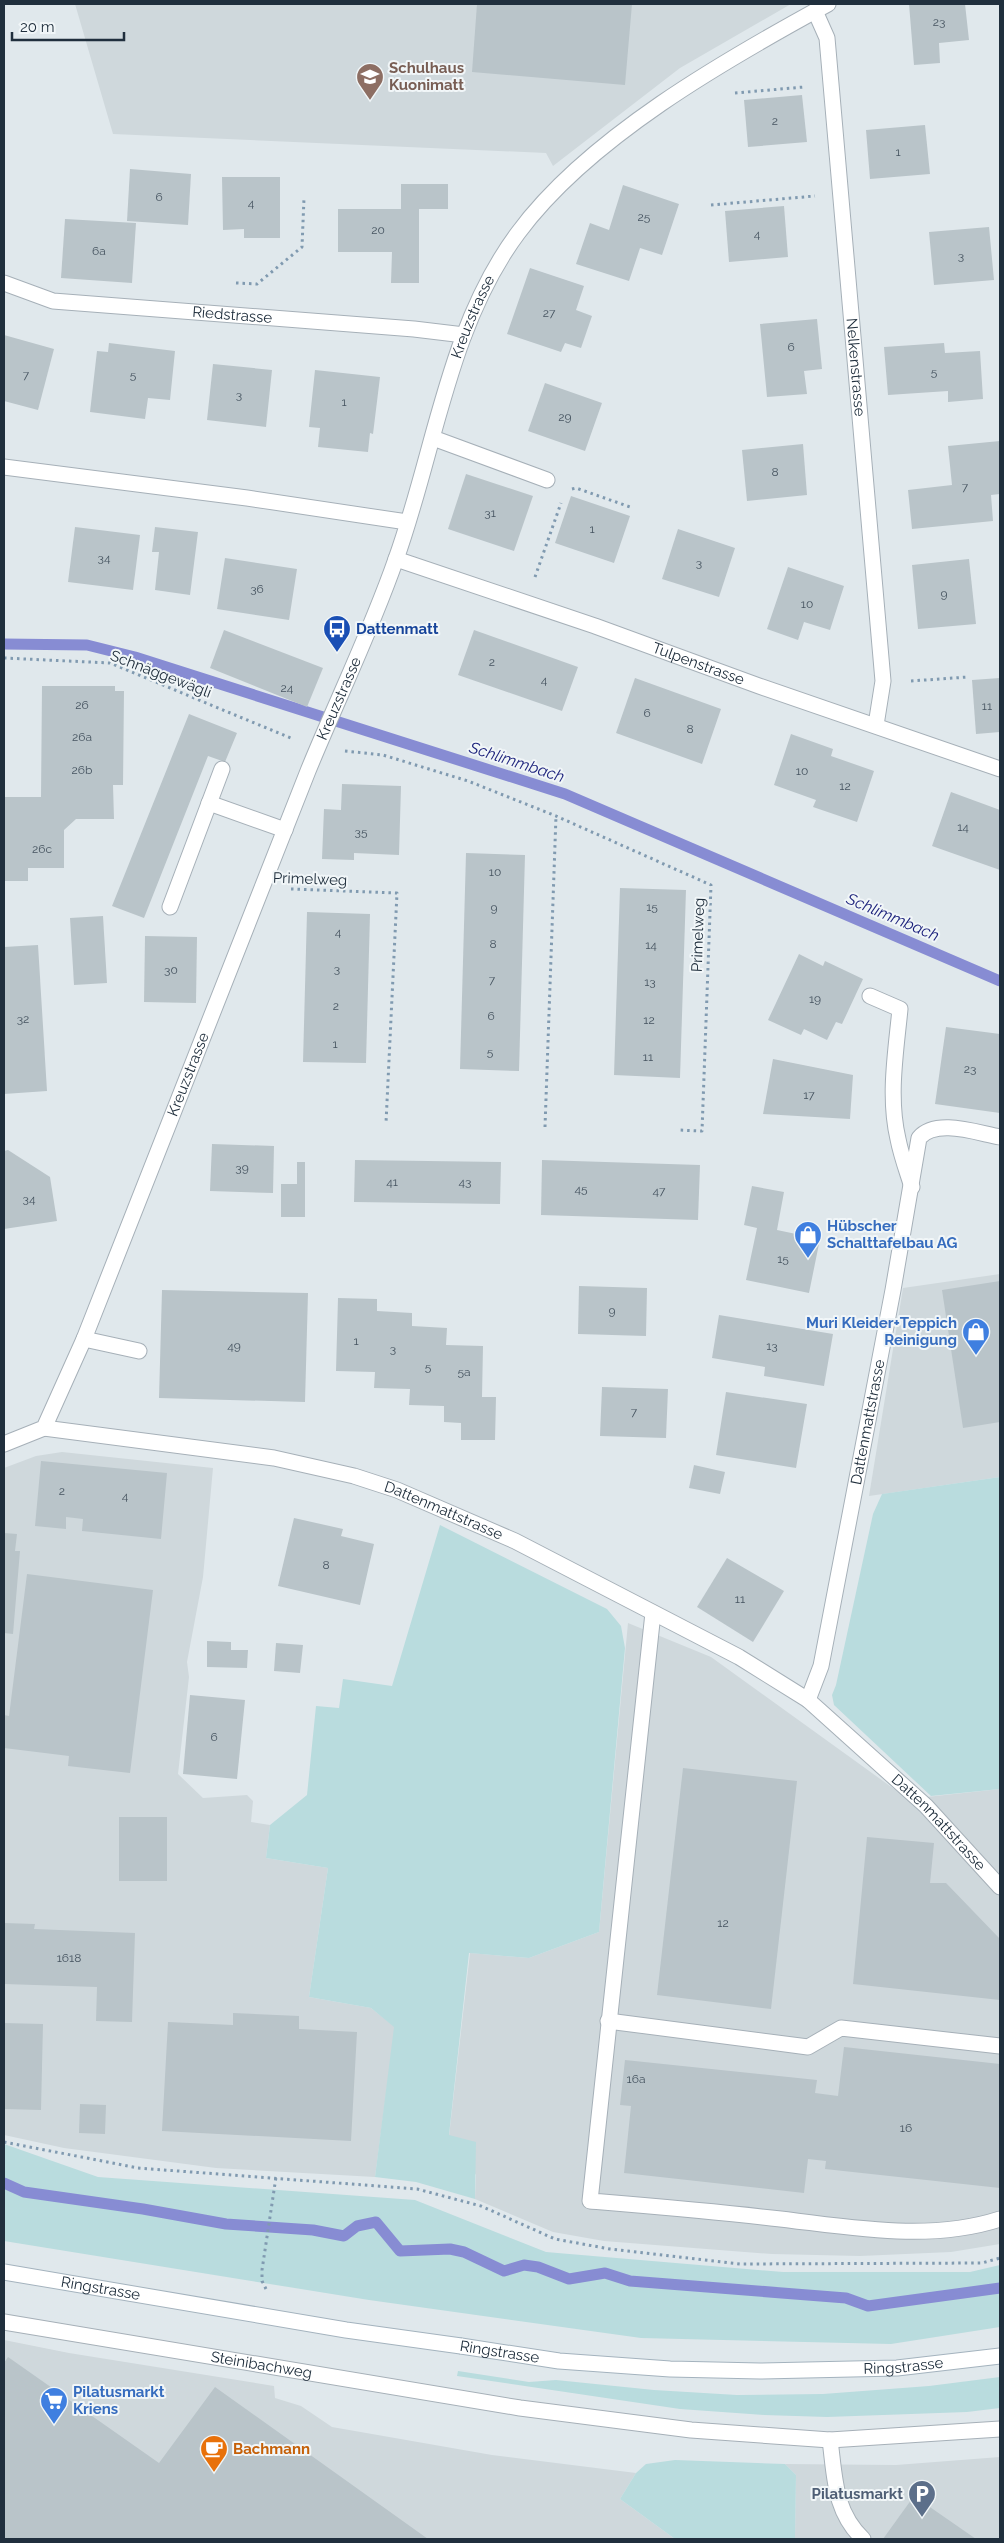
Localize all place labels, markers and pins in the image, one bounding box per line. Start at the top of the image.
place label: Schulhaus Kuonimatt [389,59,464,94]
school or university icon: Schulhaus Kuonimatt [355,62,385,101]
bus stop icon: Dattenmatt [322,614,352,653]
place label: Dattenmatt [356,620,439,638]
place label: Hübscher Schalttafelbau AG [827,1217,957,1252]
shop icon: Hübscher Schalttafelbau AG [793,1220,823,1259]
place label: Muri Kleider+Teppich Reinigung [806,1314,957,1349]
shop icon: Muri Kleider+Teppich Reinigung [961,1317,991,1356]
place label: Pilatusmarkt Kriens [73,2383,165,2418]
supermarket icon: Pilatusmarkt Kriens [39,2386,69,2425]
cafe icon: Bachmann [199,2434,229,2473]
place label: Bachmann [233,2440,310,2458]
parking icon: Pilatusmarkt [907,2479,937,2518]
place label: Pilatusmarkt [812,2485,903,2503]

